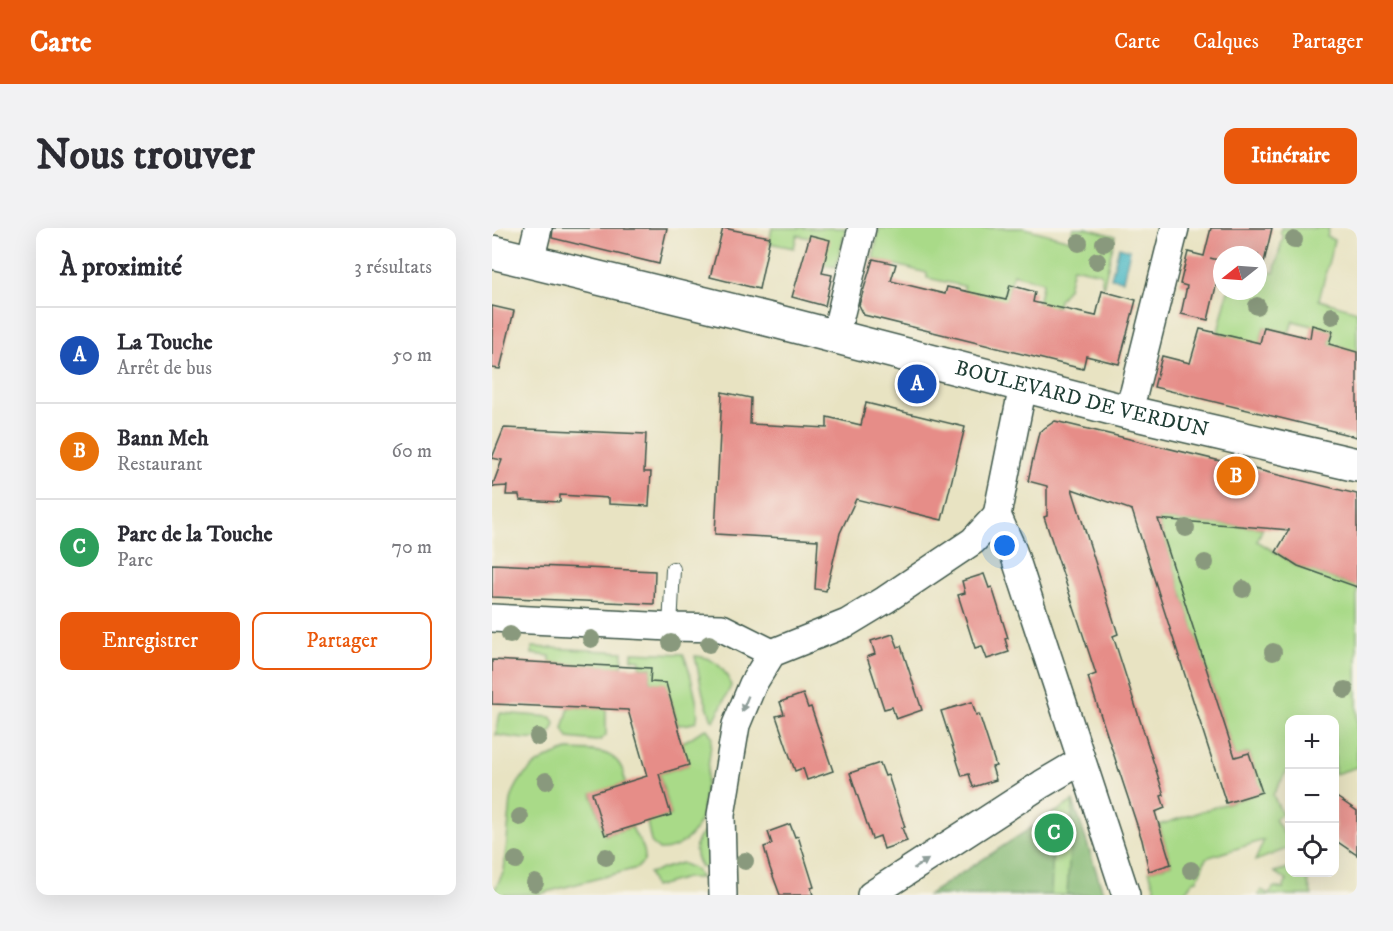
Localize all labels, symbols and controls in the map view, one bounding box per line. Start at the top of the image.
text: Carte [30,25,92,60]
text: Carte [1114,29,1160,55]
text: Calques [1193,29,1259,55]
text: Partager [1292,29,1363,55]
button: Itinéraire [1224,128,1357,184]
text: Nous trouver [36,130,255,182]
north arrow [1213,246,1267,300]
text: À proximité [60,251,182,284]
text: 3 résultats [354,255,432,280]
text: La Touche [117,329,213,356]
text: A [73,343,86,368]
text: 50 m [392,343,432,368]
street label: BOULEVARD DE VERDUN [952,355,1211,443]
text: Arrêt de bus [117,356,212,381]
pin: A [898,362,936,406]
text: Bann Meh [117,425,208,452]
text: B [73,439,86,464]
text: 60 m [392,439,432,464]
text: Restaurant [117,452,202,477]
pin: B [1216,454,1256,498]
text: Parc de la Touche [117,521,273,548]
your location [990,531,1019,560]
text: C [73,535,86,560]
text: 70 m [391,535,432,560]
text: Parc [117,548,153,573]
button: Enregistrer [60,612,240,670]
button: Partager [252,612,432,670]
one-way arrow [740,695,749,713]
map controls [1285,715,1339,877]
button: + [1285,715,1339,769]
button: − [1285,769,1339,823]
pin: C [1034,810,1074,856]
button: locate [1285,823,1339,877]
one-way arrow [912,858,929,869]

